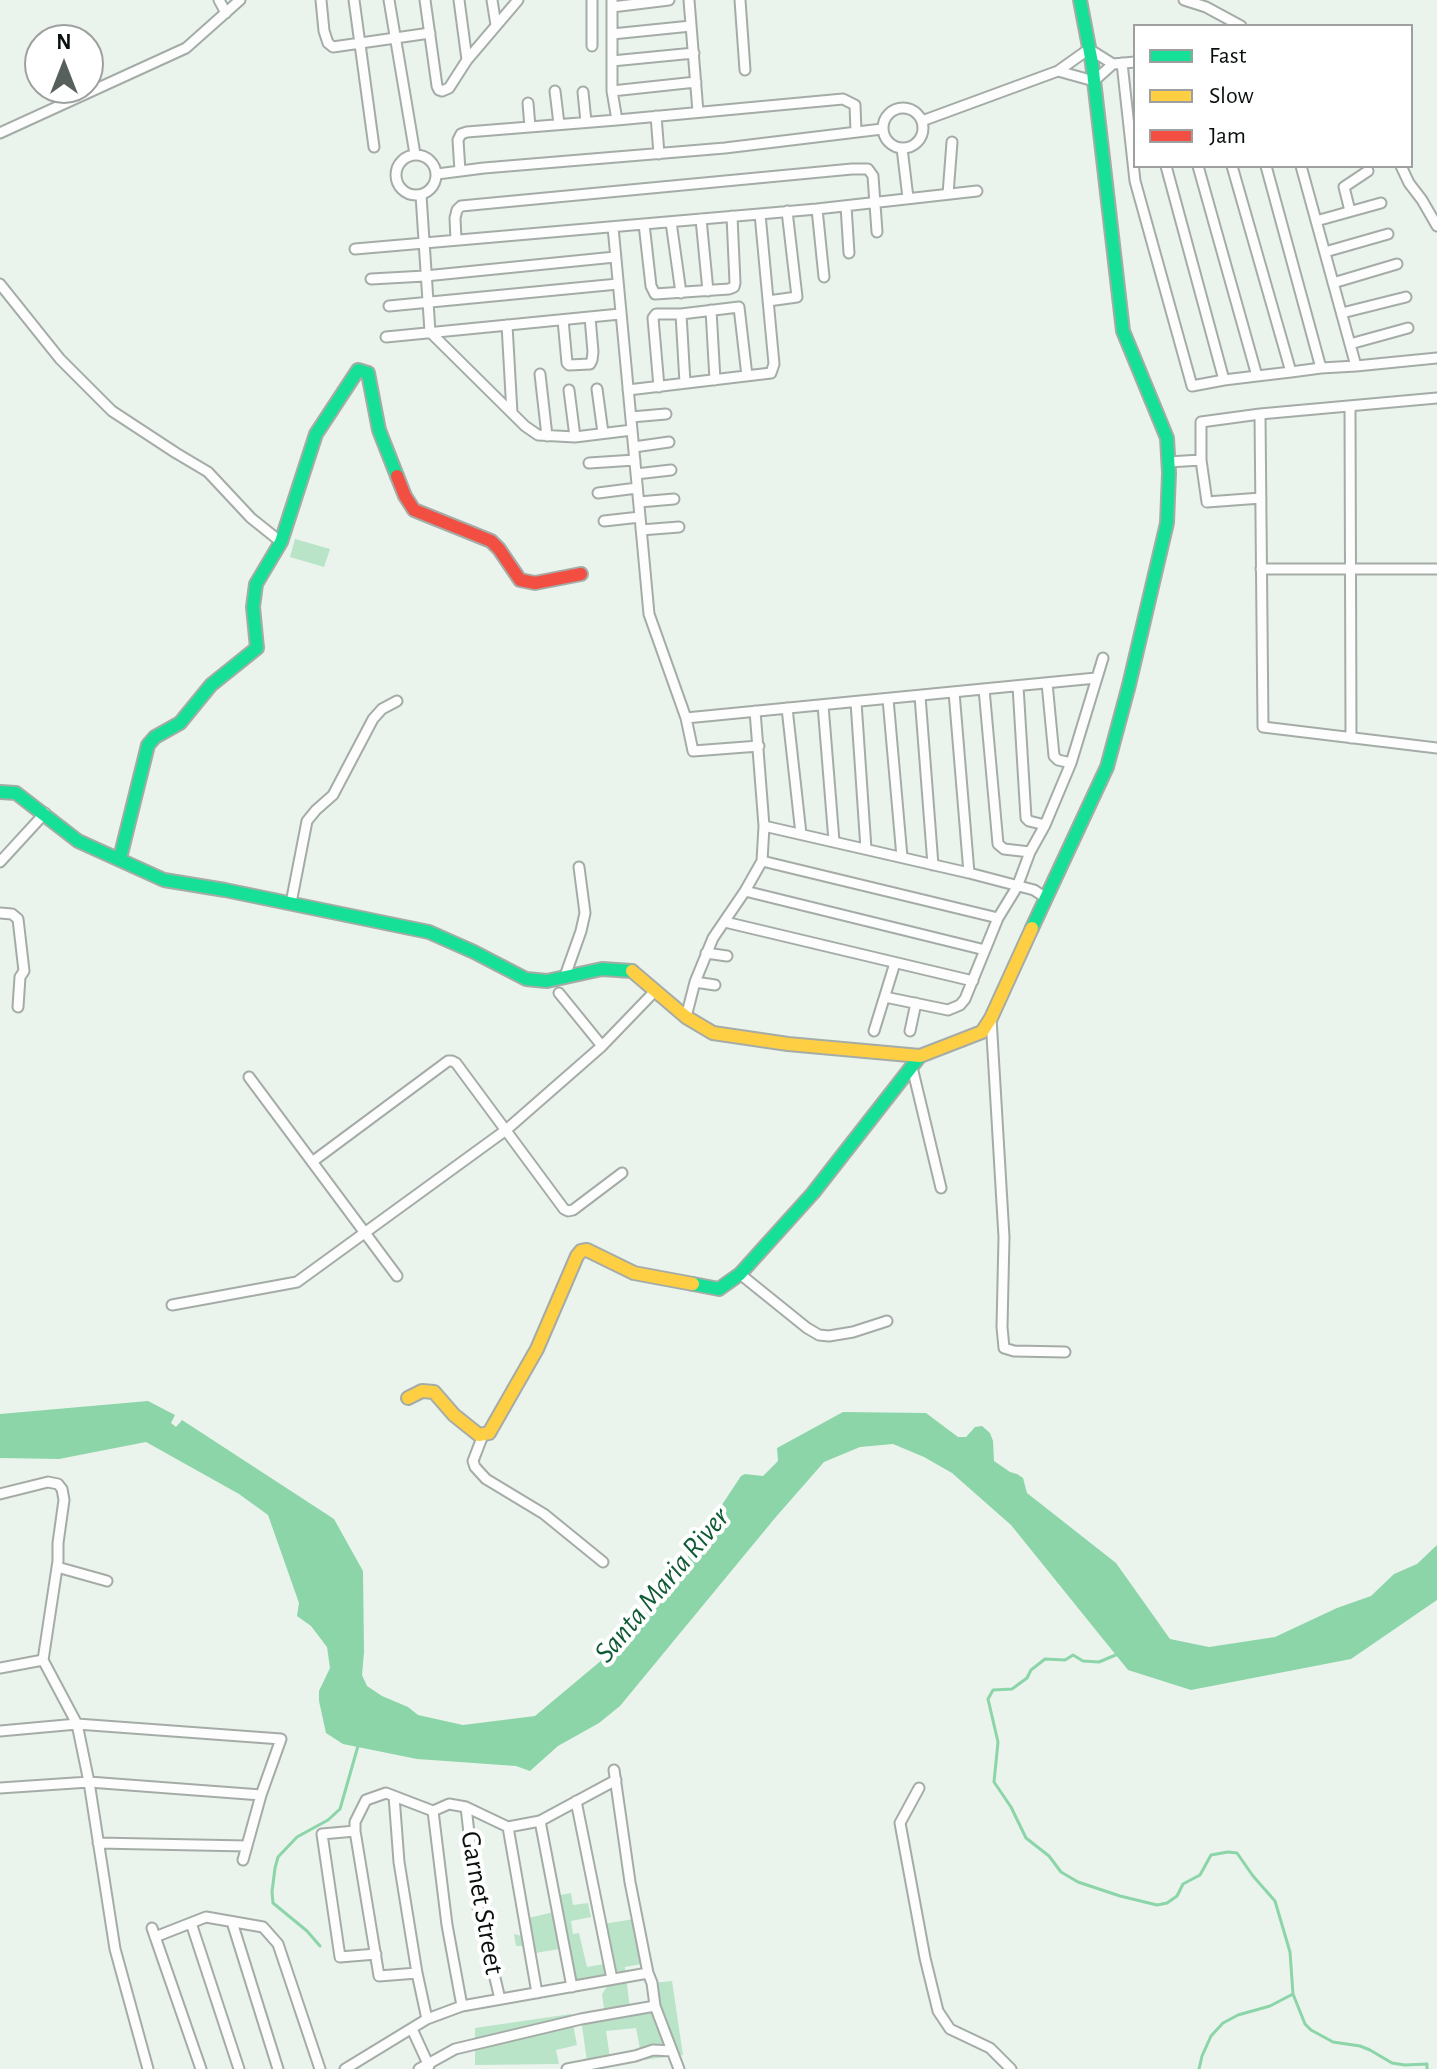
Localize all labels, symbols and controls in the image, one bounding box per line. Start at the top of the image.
north arrow [24,24,104,104]
legend [1133,24,1413,168]
text: N [56,31,72,53]
text: Fast [1209,44,1246,68]
text: Slow [1209,84,1254,108]
text: Jam [1209,124,1246,148]
water label: Santa Maria River [587,1500,737,1670]
street label: Garnet Street [453,1829,511,1977]

